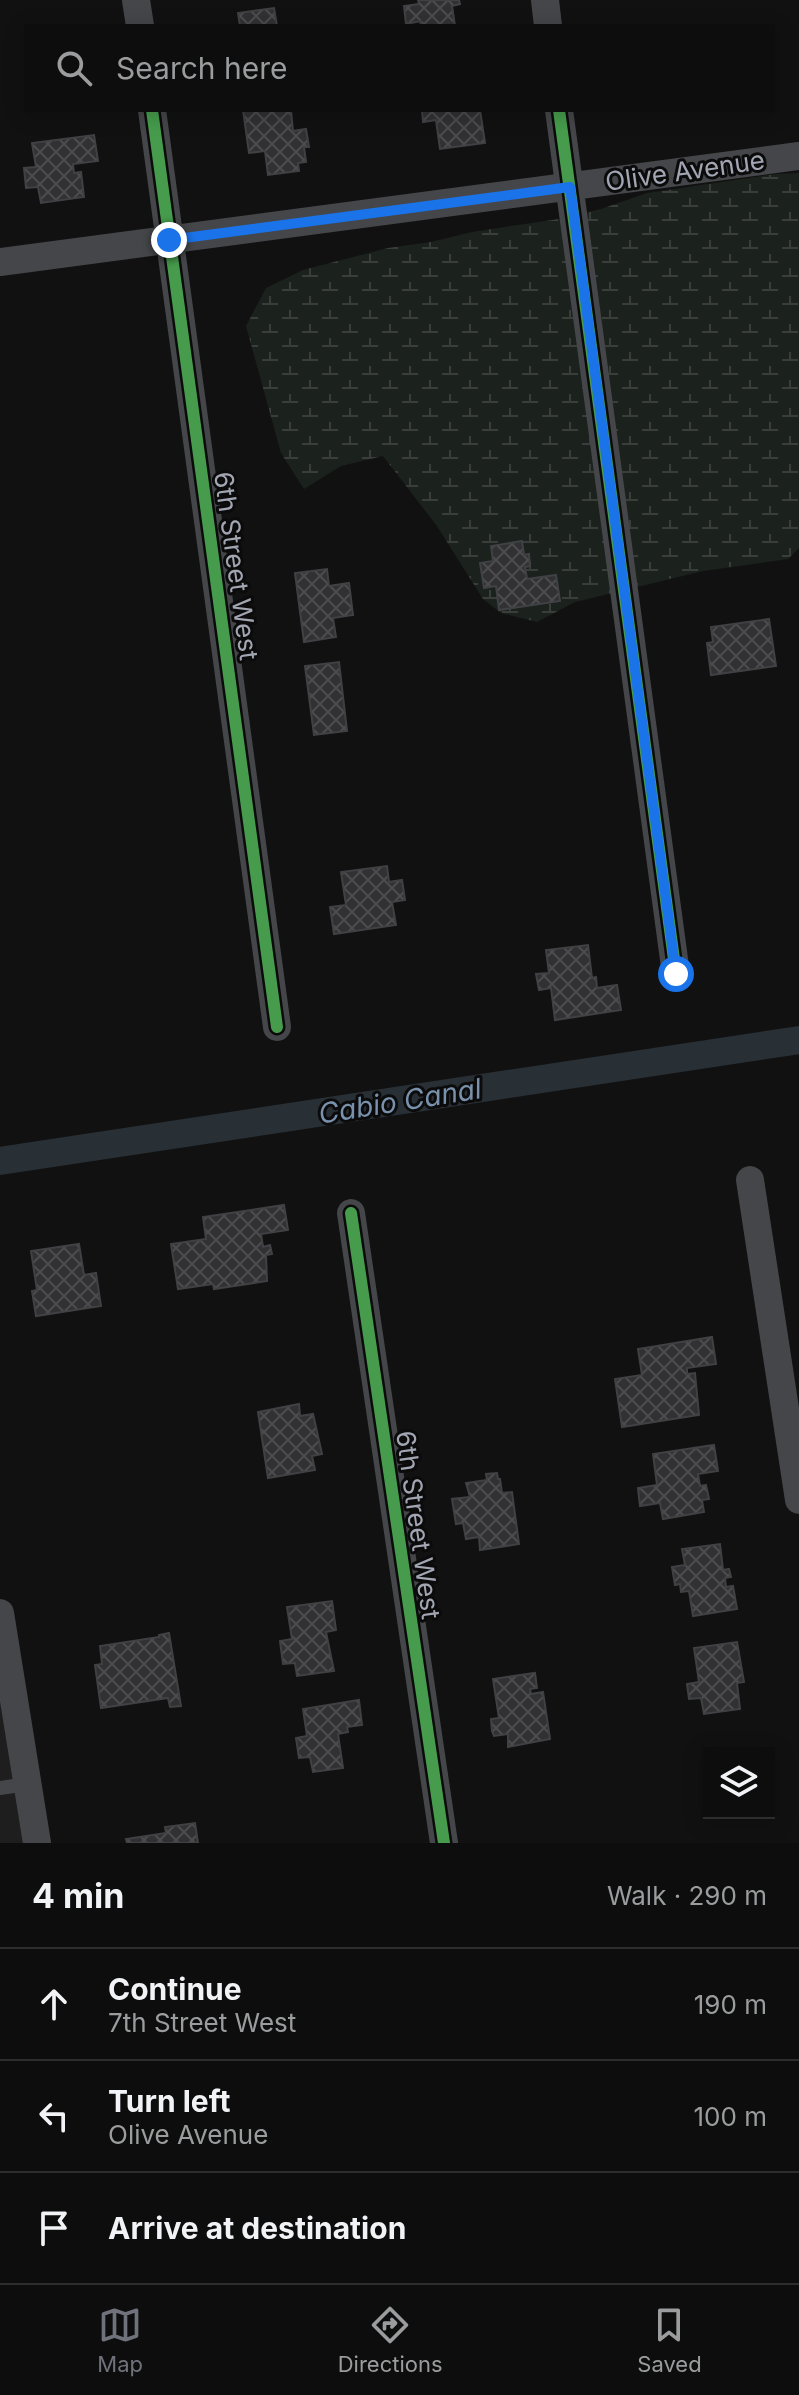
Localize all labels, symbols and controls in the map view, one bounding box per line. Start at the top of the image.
search box [24,24,775,112]
icon: search [52,46,96,90]
text: Search here [116,50,288,86]
street label: Olive Avenue [603,144,767,197]
route end [151,222,187,258]
street label: 6th Street West [208,470,265,662]
route start [658,956,694,992]
water label: Cabio Canal [316,1071,484,1131]
street label: 6th Street West [390,1429,447,1621]
map controls [703,1747,775,1819]
button: layers [703,1747,775,1819]
text: 4 min [32,1875,124,1916]
text: Walk · 290 m [607,1880,767,1911]
text: Continue [108,1971,242,2007]
icon: ahead [32,1982,76,2026]
text: 190 m [694,1989,767,2020]
text: 7th Street West [108,2007,296,2038]
text: Turn left [108,2083,230,2119]
icon: left [32,2094,76,2138]
text: 100 m [694,2101,767,2132]
text: Olive Avenue [108,2119,268,2150]
icon: arrive [32,2206,76,2250]
text: Arrive at destination [108,2210,406,2246]
tab: Map [97,2303,143,2377]
tab: Directions [338,2303,443,2377]
tab: Saved [637,2303,702,2377]

